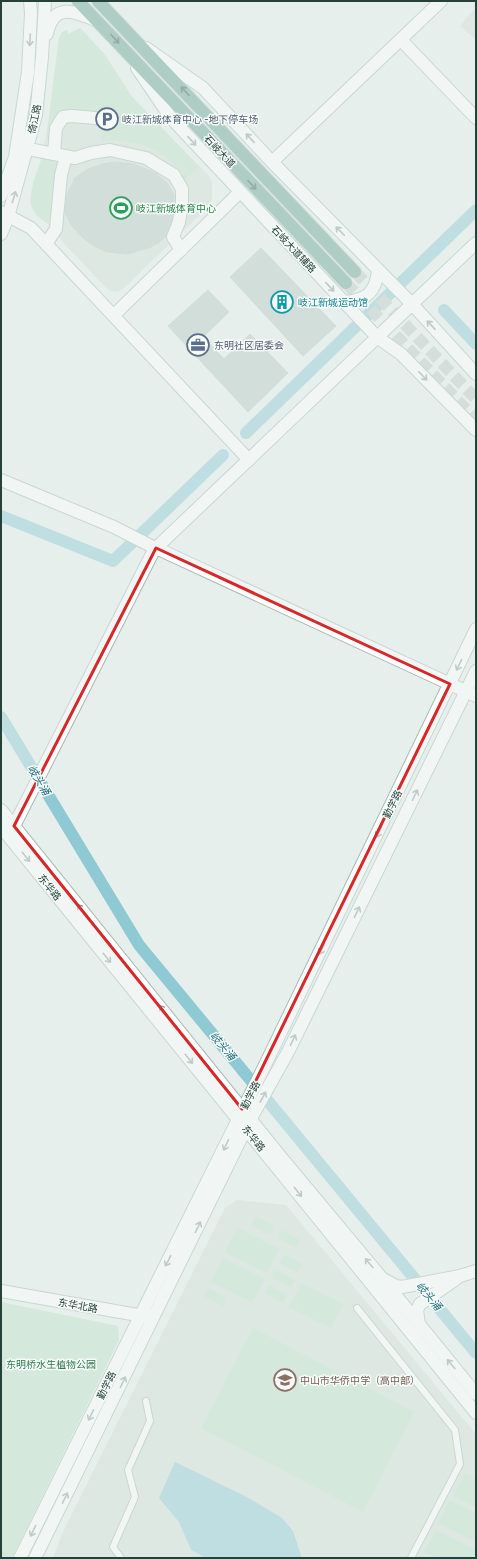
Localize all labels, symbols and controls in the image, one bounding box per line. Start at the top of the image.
one-way arrow [26,33,33,46]
one-way arrow [110,34,119,45]
one-way arrow [180,86,189,96]
street label: 倚江路 [25,103,43,136]
parking icon: 岐江新城体育中心 -地下停车场 [94,106,120,132]
place label: 岐江新城体育中心 -地下停车场 [122,113,258,125]
street label: 石岐大道 [202,132,238,170]
one-way arrow [245,133,254,143]
one-way arrow [187,136,197,146]
one-way arrow [247,179,256,189]
one-way arrow [11,191,18,204]
sports icon: 岐江新城体育中心 [108,195,134,221]
place label: 岐江新城体育中心 [136,202,216,214]
street label: 石岐大道辅路 [269,223,319,275]
one-way arrow [335,226,345,236]
one-way arrow [325,282,334,292]
building icon: 岐江新城运动馆 [269,289,295,315]
place label: 岐江新城运动馆 [298,296,368,308]
one-way arrow [426,320,435,330]
office icon: 东明社区居委会 [185,332,211,358]
place label: 东明社区居委会 [214,339,284,351]
one-way arrow [418,371,428,381]
one-way arrow [455,658,462,670]
water label: 岐头涌 [25,762,55,799]
street label: 勤学路 [380,788,404,820]
one-way arrow [412,789,419,801]
one-way arrow [374,826,382,838]
one-way arrow [21,852,30,862]
street label: 东华路 [36,872,64,902]
one-way arrow [77,904,86,915]
one-way arrow [354,906,361,918]
one-way arrow [318,943,325,955]
one-way arrow [103,952,112,963]
one-way arrow [158,1005,167,1016]
water label: 岐头涌 [208,1029,240,1064]
one-way arrow [290,1035,297,1047]
one-way arrow [185,1053,194,1064]
street label: 勤学路 [238,1079,262,1111]
one-way arrow [259,1092,267,1104]
street label: 东华路 [240,1123,268,1153]
one-way arrow [222,1138,229,1150]
one-way arrow [293,1187,302,1198]
one-way arrow [195,1221,202,1233]
one-way arrow [164,1255,171,1267]
one-way arrow [364,1257,373,1268]
water label: 岐头涌 [414,1279,446,1314]
street label: 东华北路 [57,1296,99,1314]
park label: 东明桥水生植物公园 [6,1358,96,1370]
one-way arrow [447,1358,456,1369]
school or university icon: 中山市华侨中学（高中部） [272,1367,298,1393]
street label: 勤学路 [94,1369,118,1401]
place label: 中山市华侨中学（高中部） [300,1374,420,1386]
one-way arrow [120,1376,127,1388]
one-way arrow [87,1409,94,1421]
one-way arrow [62,1492,69,1504]
one-way arrow [29,1525,36,1537]

